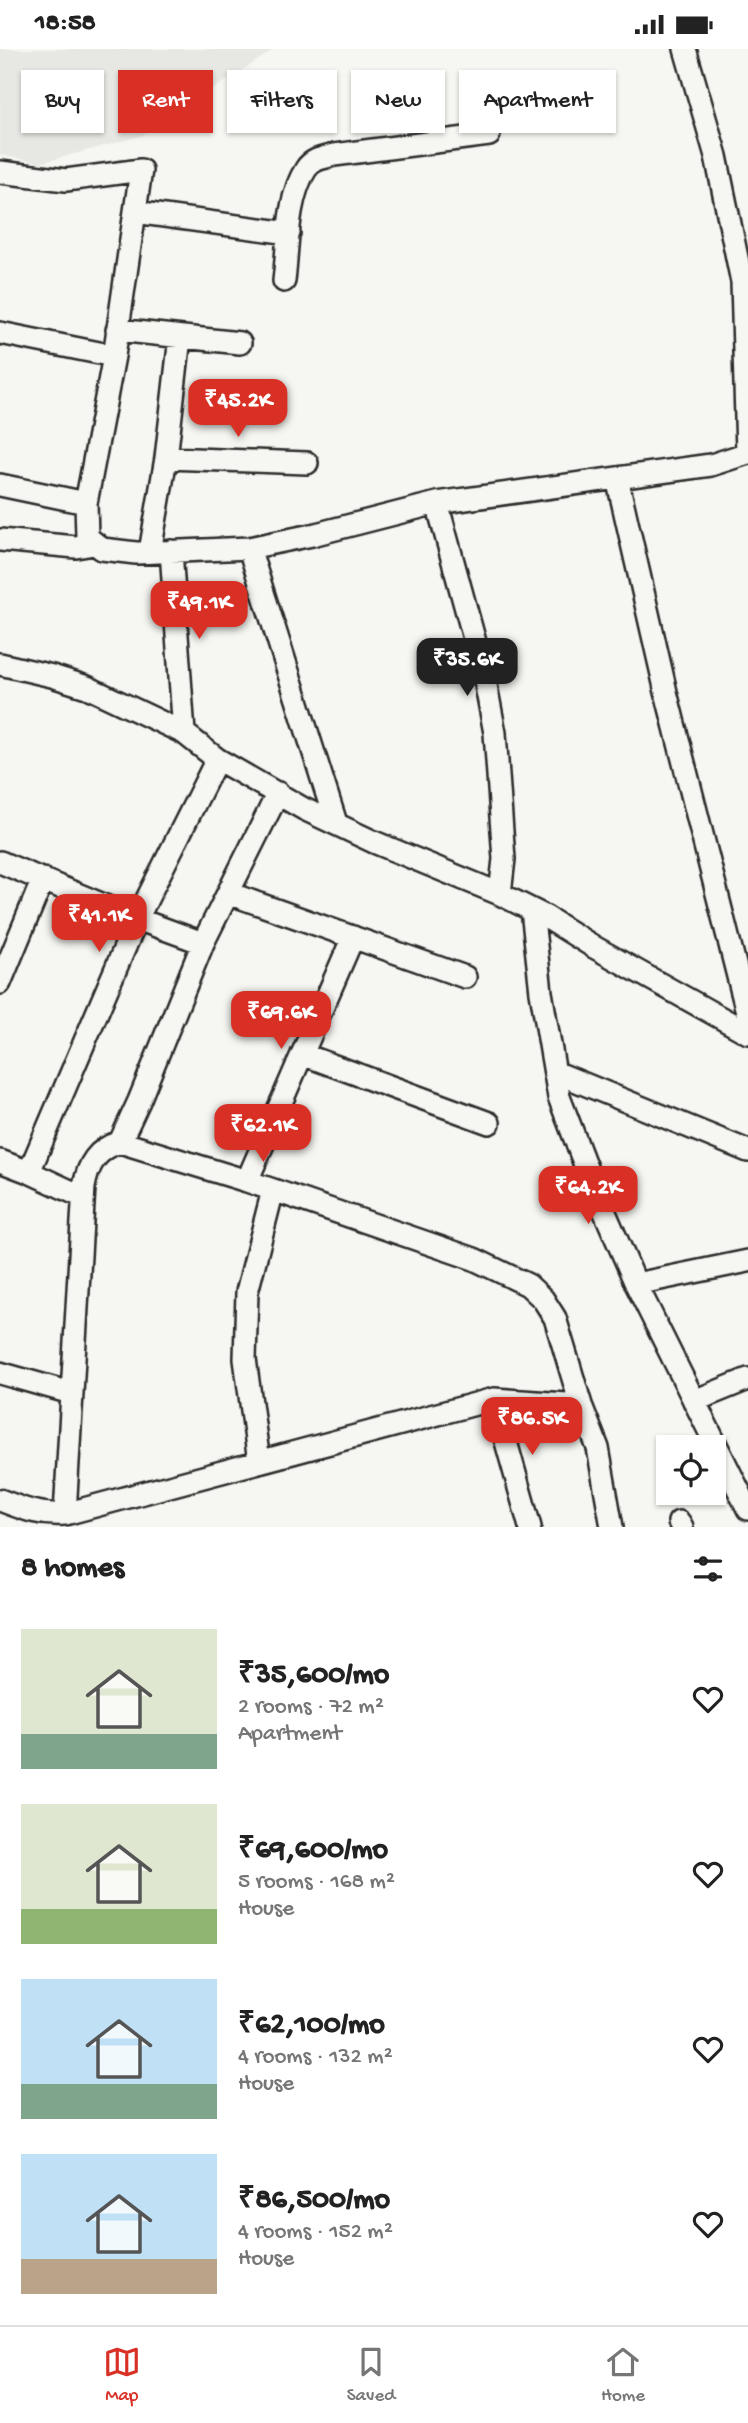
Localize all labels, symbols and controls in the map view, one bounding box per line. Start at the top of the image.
text: 18:58 [35,9,96,40]
chip: Buy [21,70,104,133]
chip: Rent [118,70,213,133]
chip: Filters [227,70,337,133]
chip: New [351,70,445,133]
chip: Apartment [459,70,616,133]
pin: ₹45.2K [181,379,295,439]
text: ₹45.2K [204,388,272,415]
pin: ₹49.1K [142,581,256,641]
text: ₹49.1K [167,590,231,617]
pin: ₹35.6K [410,639,524,698]
text: ₹35.6K [433,647,501,674]
pin: ₹41.1K [42,895,156,954]
text: ₹41.1K [68,903,130,930]
pin: ₹69.6K [224,991,338,1051]
text: ₹69.6K [247,1000,315,1027]
pin: ₹62.1K [206,1105,320,1164]
text: ₹62.1K [230,1113,296,1140]
pin: ₹64.2K [531,1167,645,1226]
text: ₹64.2K [555,1175,621,1202]
pin: ₹86.5K [475,1397,589,1457]
text: ₹86.5K [497,1406,567,1433]
map controls [656,1435,726,1505]
button: locate [656,1435,726,1505]
icon: filters [689,1550,727,1588]
text: 8 homes [21,1552,124,1587]
icon: home [77,1657,161,1741]
text: ₹35,600/mo [238,1659,389,1694]
icon: heart [689,1680,727,1718]
text: 2 rooms · 72 m² [238,1694,384,1721]
text: Apartment [238,1721,342,1748]
icon: home [77,1832,161,1916]
text: ₹69,600/mo [238,1834,388,1869]
icon: heart [689,1855,727,1893]
text: 5 rooms · 168 m² [238,1869,395,1896]
text: House [238,1896,294,1923]
icon: home [77,2007,161,2091]
text: ₹62,100/mo [238,2009,385,2044]
icon: heart [689,2030,727,2068]
text: 4 rooms · 132 m² [238,2044,393,2071]
text: House [238,2071,294,2098]
icon: home [77,2182,161,2266]
text: ₹86,500/mo [238,2184,390,2219]
icon: heart [689,2205,727,2243]
text: 4 rooms · 152 m² [238,2219,393,2246]
text: House [238,2246,294,2273]
tab: Map [103,2343,141,2408]
tab: Saved [347,2343,395,2408]
tab: Home [601,2343,645,2408]

